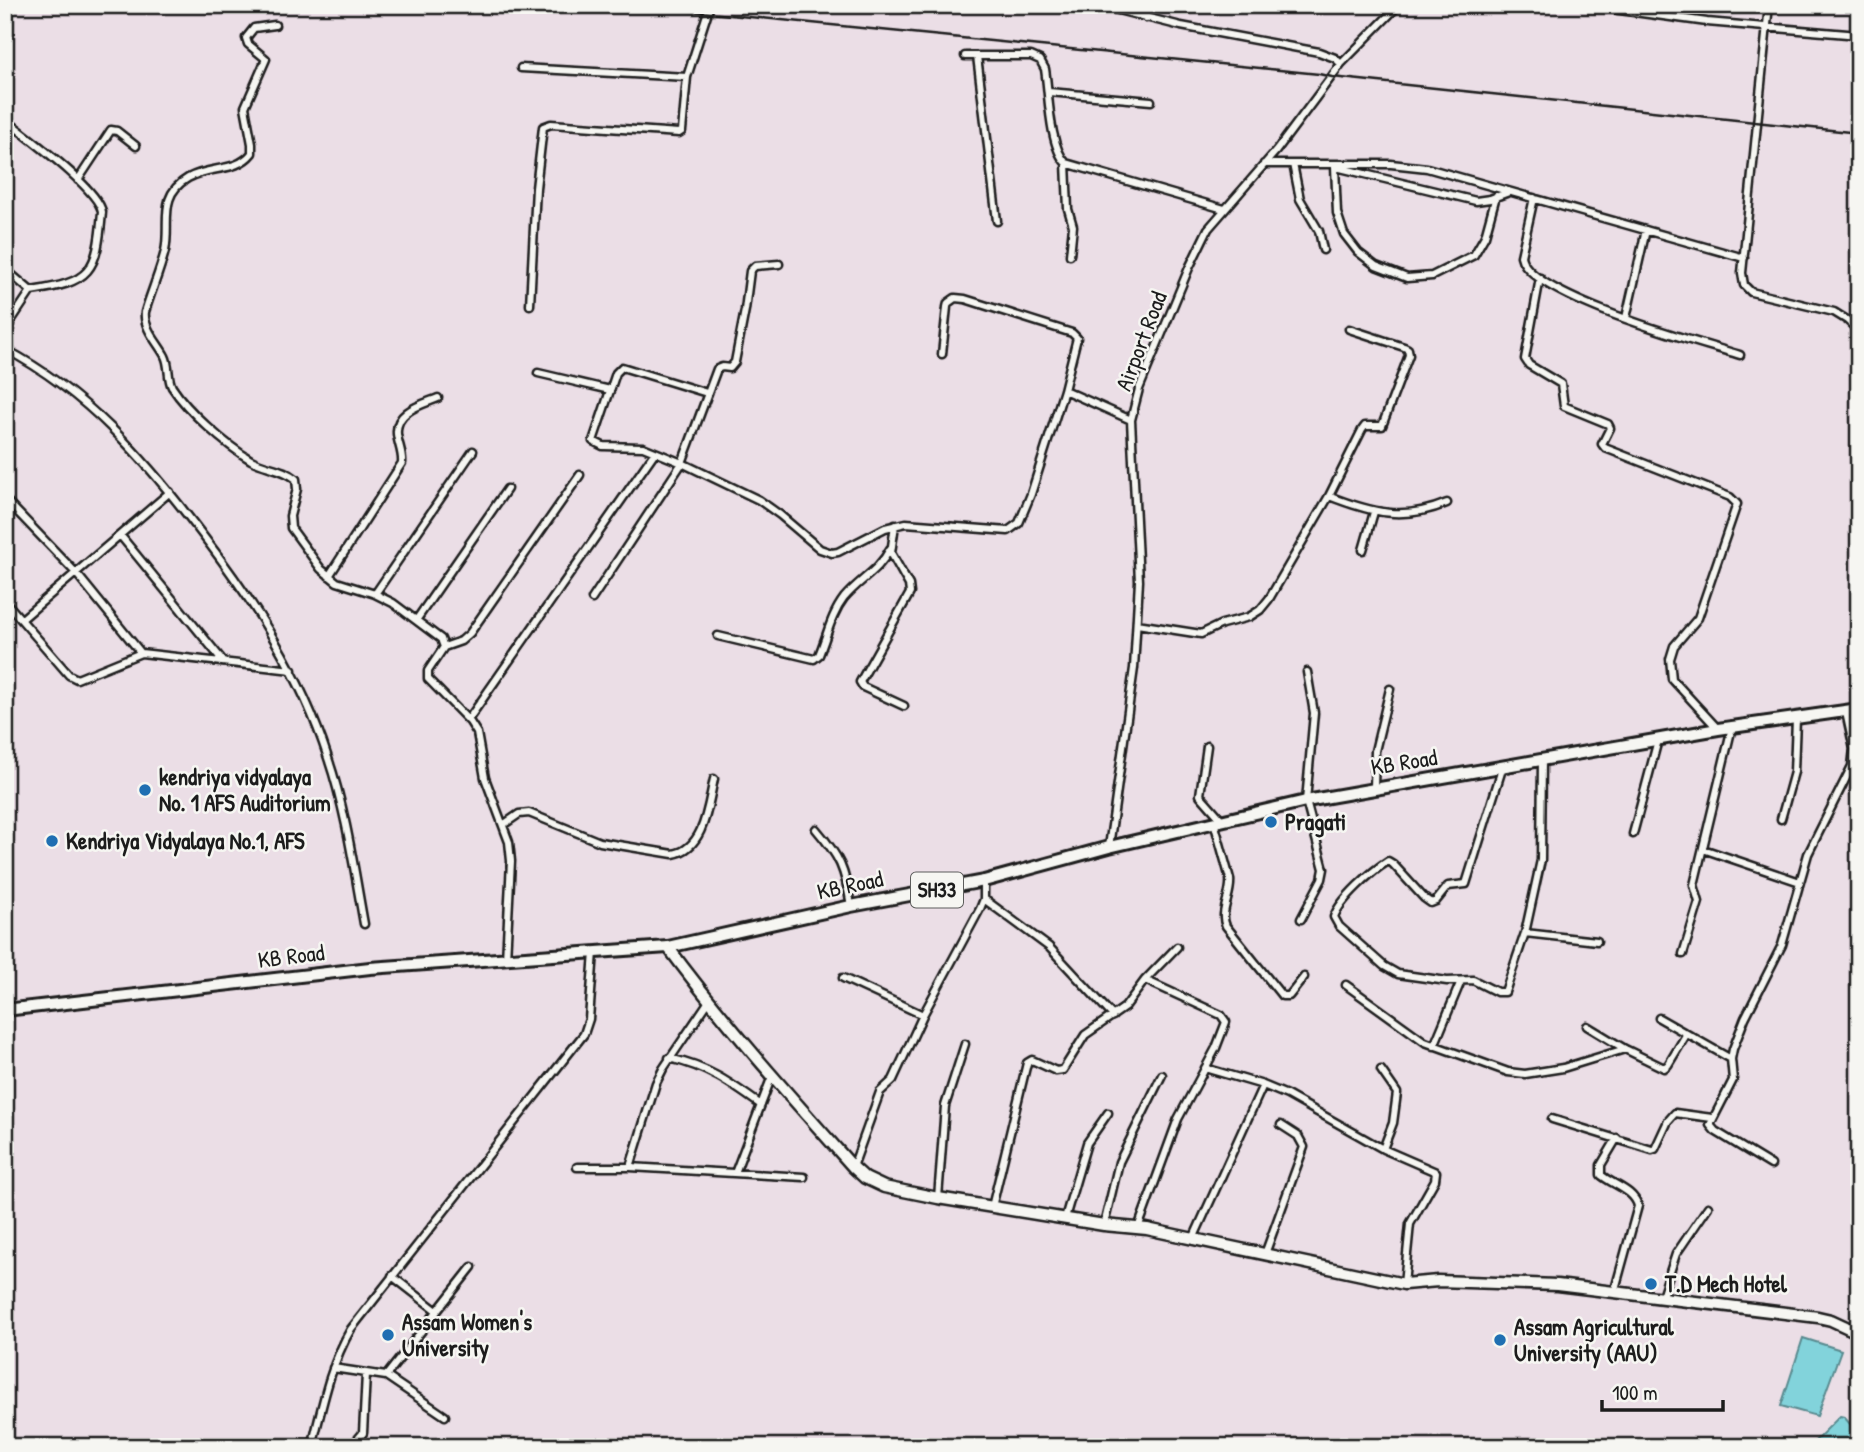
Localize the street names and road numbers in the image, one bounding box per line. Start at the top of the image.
street label: Airport Road [1107,287,1174,395]
street label: KB Road [1369,741,1439,782]
street label: KB Road [814,862,886,907]
road number: SH33 [911,872,963,908]
street label: KB Road [256,936,326,975]

